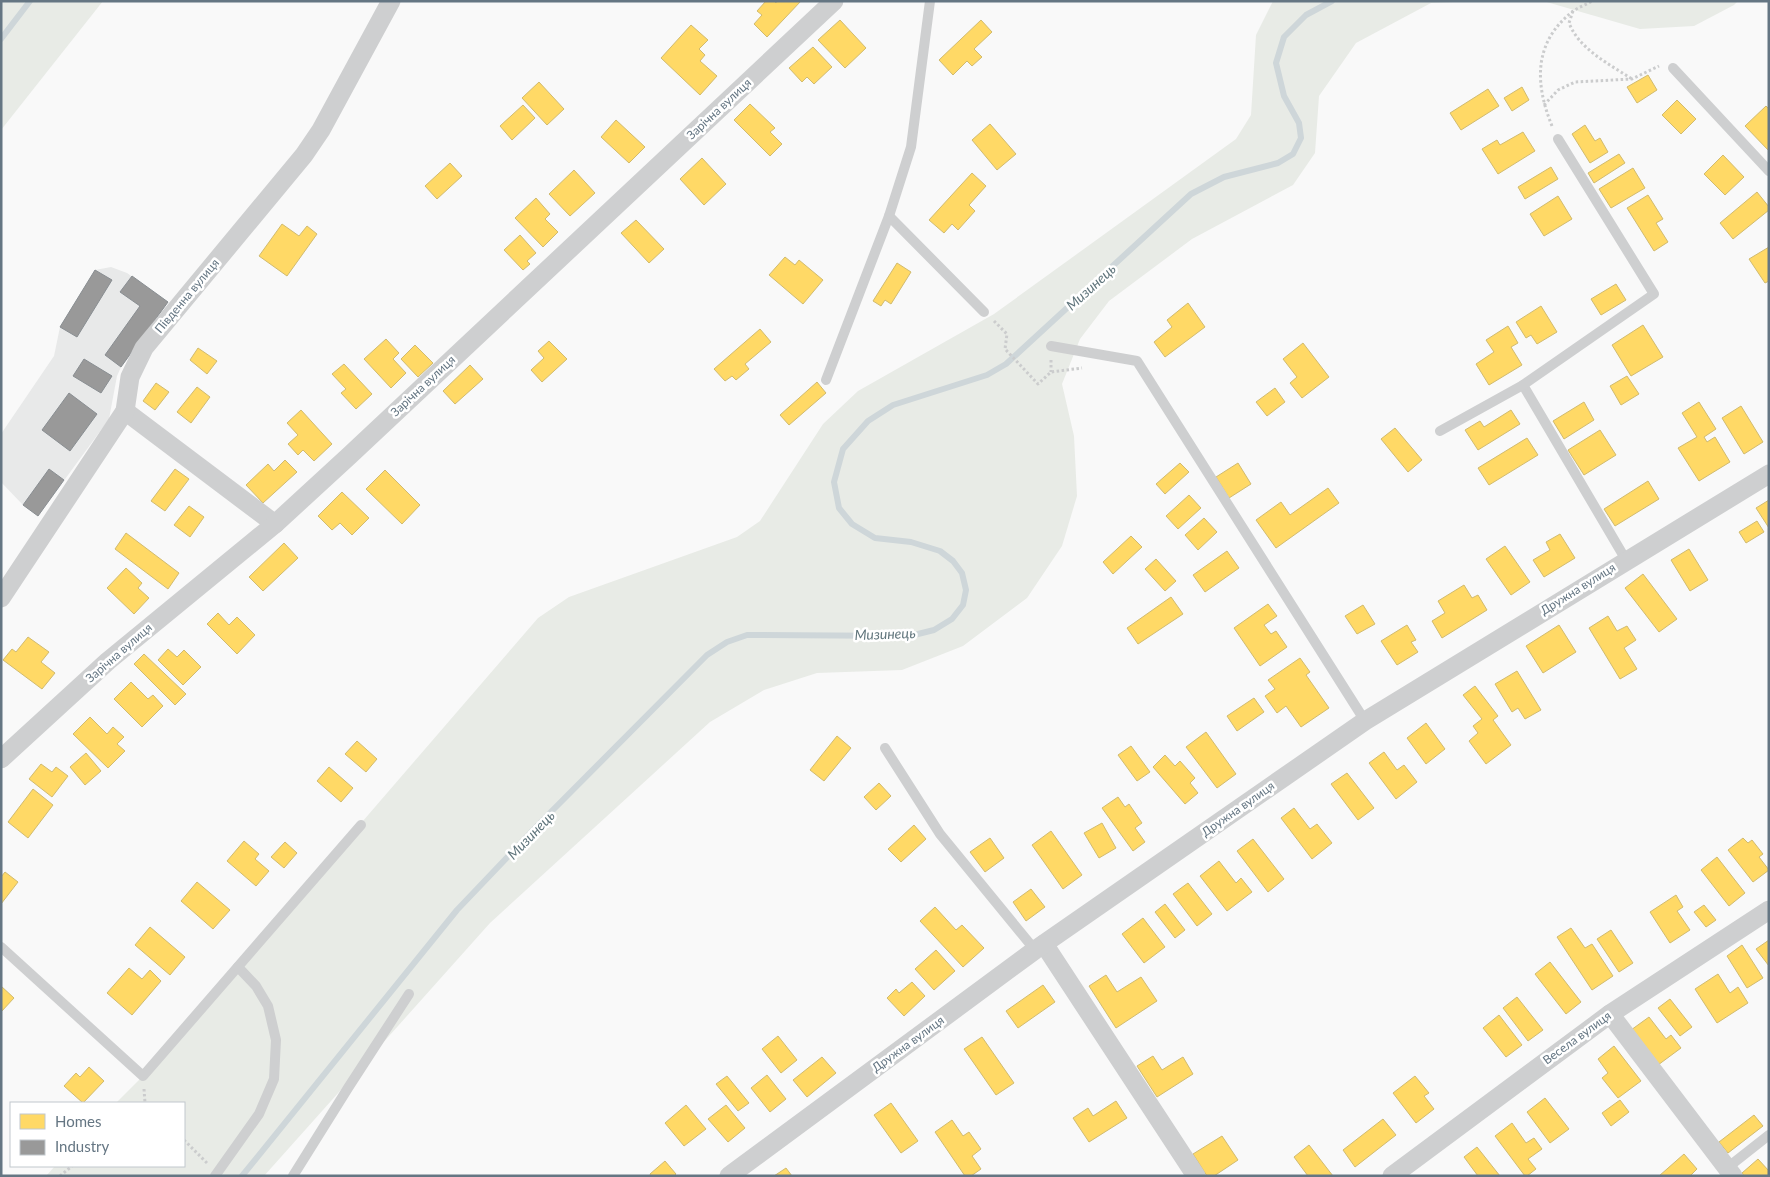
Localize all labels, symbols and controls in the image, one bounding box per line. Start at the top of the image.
street label: Зарічна вулиця [683,75,754,142]
street label: Південна вулиця [151,255,222,336]
water label: Мизинець [1062,260,1119,313]
street label: Зарічна вулиця [387,352,458,419]
street label: Дружна вулиця [1537,559,1618,618]
street label: Зарічна вулиця [82,620,155,685]
water label: Мизинець [854,624,916,643]
street label: Дружна вулиця [1198,778,1277,839]
water label: Мизинець [503,807,558,863]
street label: Весела вулиця [1540,1008,1614,1067]
street label: Дружна вулиця [869,1012,947,1075]
legend [10,1102,185,1167]
text: Homes [55,1112,101,1130]
text: Industry [55,1137,110,1155]

